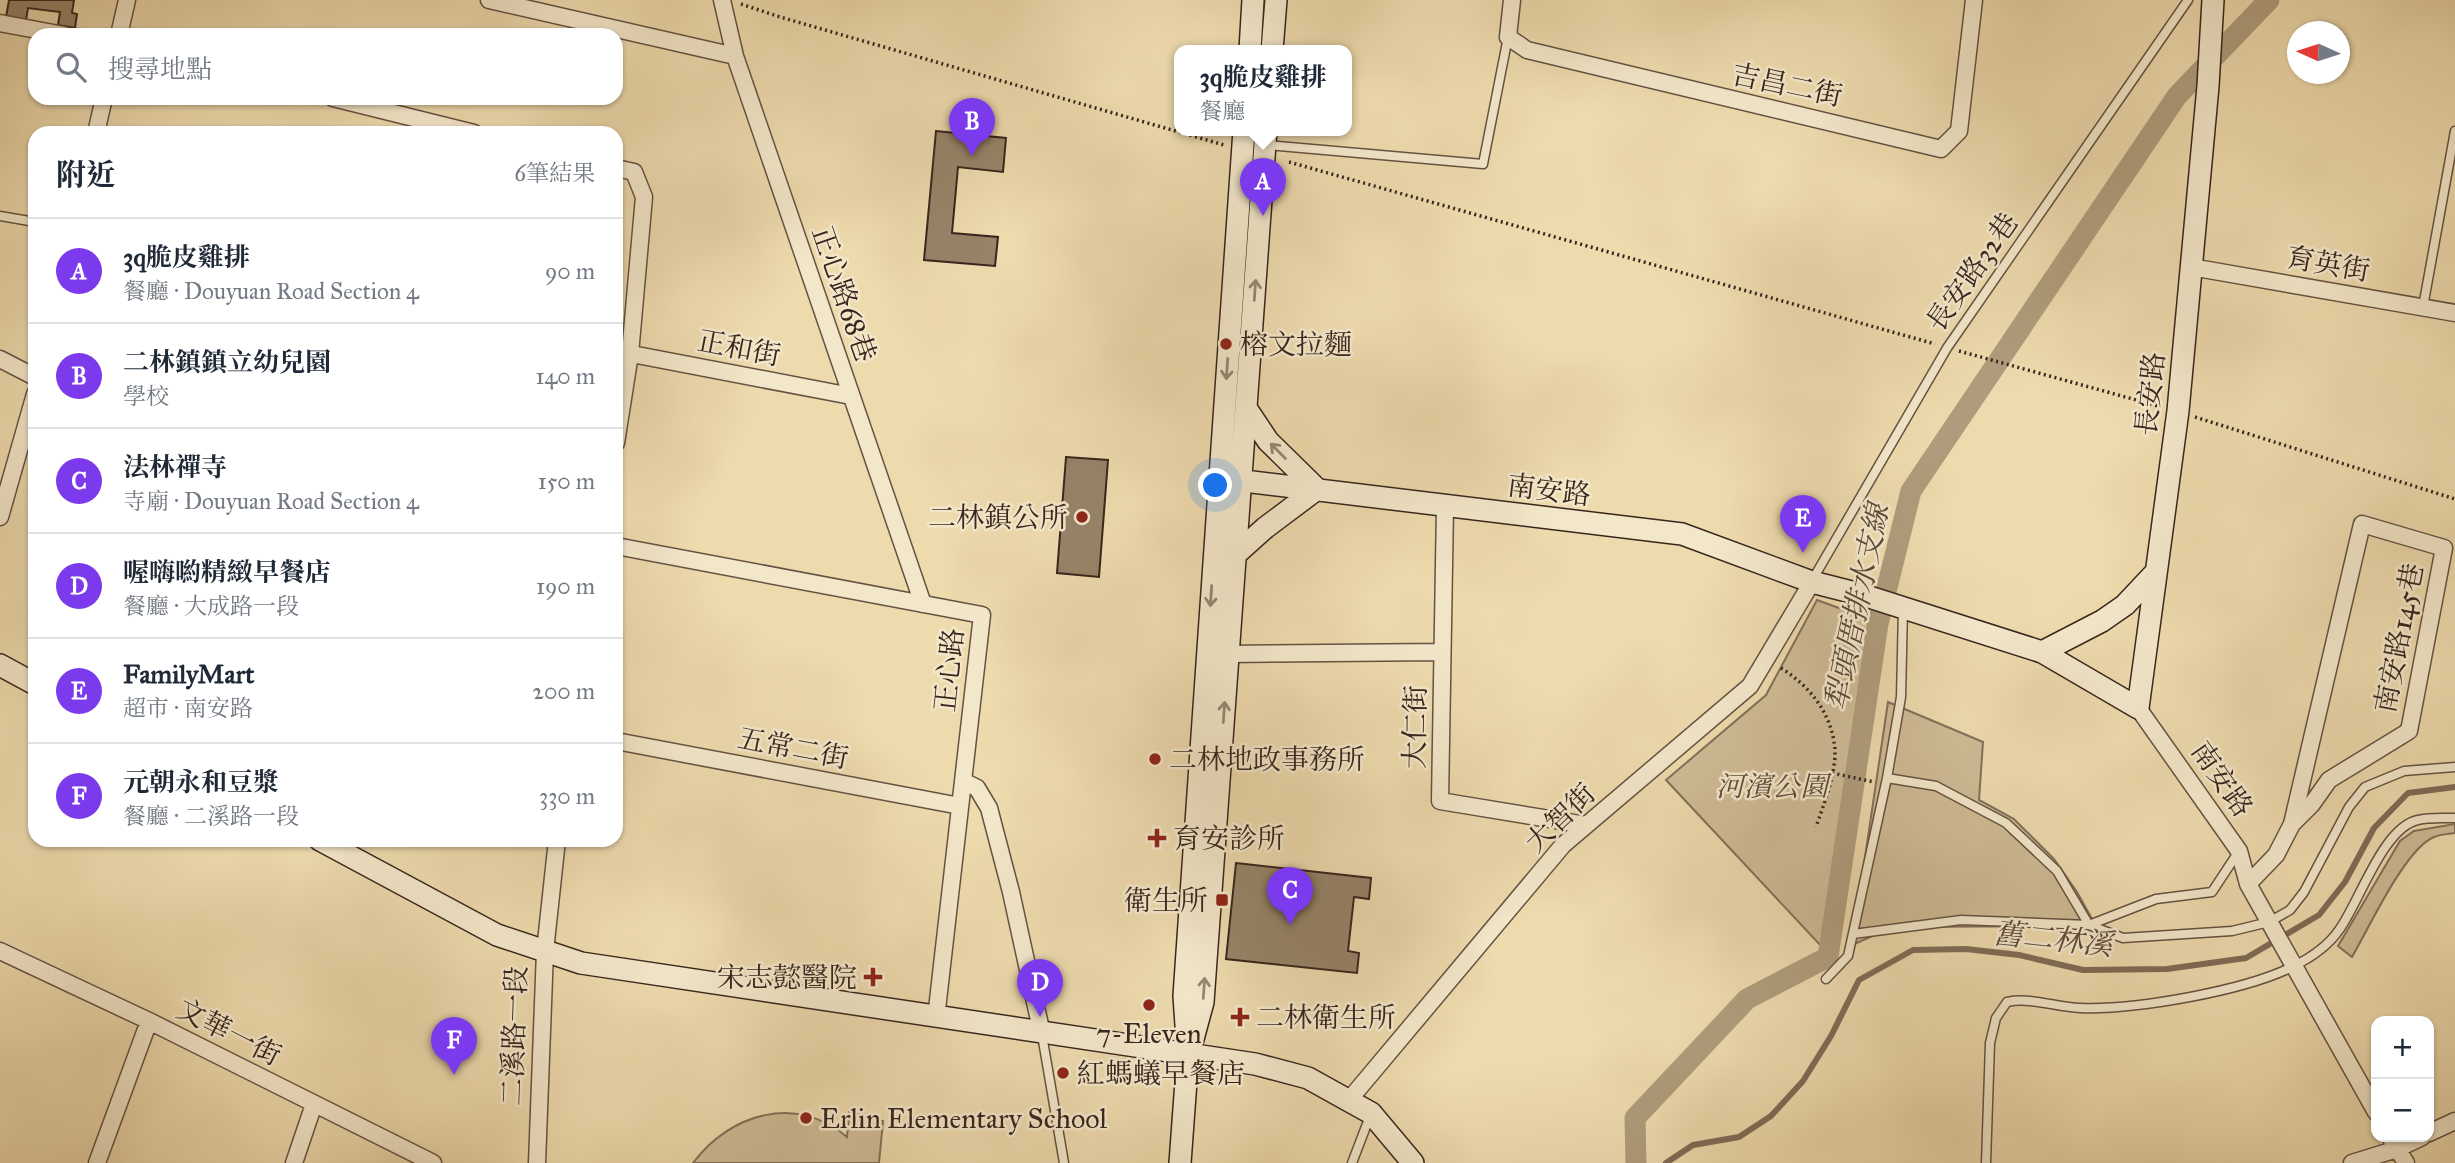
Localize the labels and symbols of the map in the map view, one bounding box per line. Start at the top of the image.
north arrow [2287,21,2350,84]
street label: 吉昌二街 [1729,56,1845,114]
pin: B [949,98,995,156]
pin: A [1240,158,1286,216]
street label: 長安路32巷 [1918,206,2026,338]
street label: 正心路68巷 [804,222,884,366]
street label: 育英街 [2284,239,2372,289]
one-way arrow [1249,279,1262,302]
street label: 正和街 [694,323,784,373]
place label: 榕文拉麵 [1240,327,1352,362]
marker: 榕文拉麵 [1218,336,1234,352]
street label: 長安路 [2128,350,2172,438]
one-way arrow [1220,358,1233,380]
one-way arrow [1270,443,1287,460]
your location [1198,468,1232,502]
street label: 南安路 [1505,468,1593,512]
pin: E [1780,495,1826,553]
water label: 犁頭厝排水支線 [1818,498,1897,713]
place label: 二林鎮公所 [928,500,1068,535]
marker: 二林鎮公所 [1074,509,1090,525]
street label: 南安路145巷 [2367,560,2431,716]
one-way arrow [1204,585,1217,607]
street label: 正心路 [927,626,971,714]
street label: 大仁街 [1397,685,1433,769]
one-way arrow [1217,701,1230,724]
street label: 五常二街 [735,720,851,776]
street label: 南安路 [2184,735,2260,823]
place label: 二林地政事務所 [1169,742,1365,777]
marker: 二林地政事務所 [1147,751,1163,767]
park label: 河濱公園 [1716,769,1832,804]
street label: 大智街 [1518,776,1602,860]
place label: 育安診所 [1173,821,1285,856]
marker: 育安診所 [1147,828,1167,848]
pin: C [1267,867,1313,925]
place label: 衛生所 [1124,883,1208,918]
marker: 衛生所 [1214,892,1230,908]
water label: 舊二林溪 [1991,915,2118,963]
pin: D [1017,959,1063,1017]
place label: 宋志懿醫院 [717,960,857,995]
street label: 二溪路一段 [494,965,534,1107]
marker: 宋志懿醫院 [863,967,883,987]
one-way arrow [1198,977,1211,1000]
street label: 文華一街 [171,991,287,1073]
marker: 7-Eleven [1141,997,1157,1013]
place label: 二林衛生所 [1256,1000,1396,1035]
marker: 二林衛生所 [1230,1007,1250,1027]
place label: 7-Eleven [1096,1016,1202,1051]
pin: F [431,1017,477,1075]
place label: 紅螞蟻早餐店 [1077,1056,1245,1091]
marker: 紅螞蟻早餐店 [1055,1065,1071,1081]
place label: Erlin Elementary School [820,1101,1107,1136]
marker: Erlin Elementary School [798,1110,814,1126]

